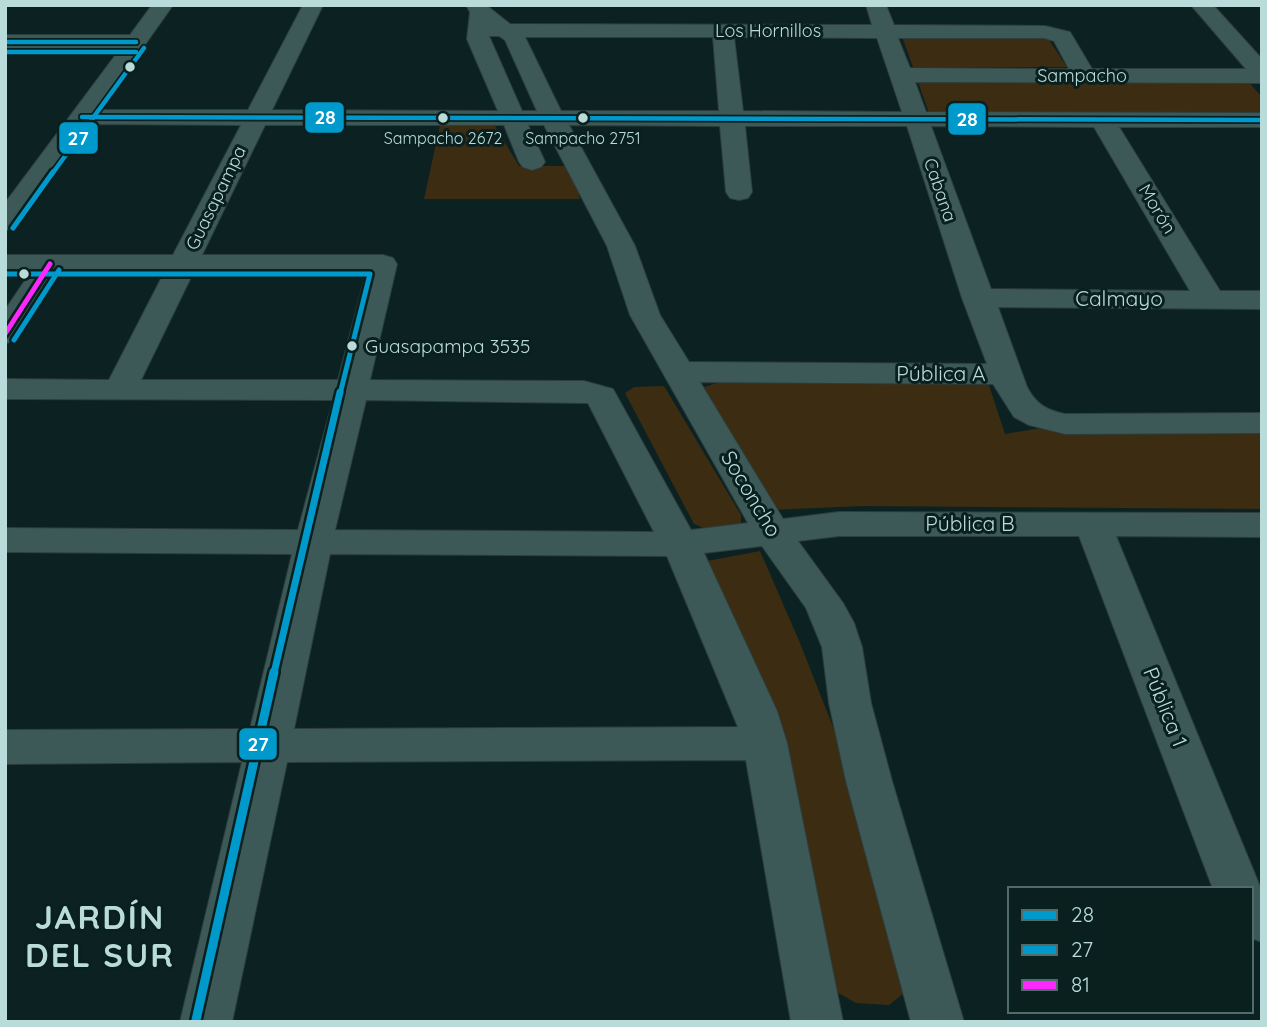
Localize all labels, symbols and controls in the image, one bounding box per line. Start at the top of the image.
street label: Los Hornillos [715,19,821,42]
unlabelled marker [123,60,137,74]
street label: Sampacho [1037,64,1127,87]
line badge: 28 [304,101,345,134]
line badge: 28 [947,102,987,136]
text: 28 [314,105,336,129]
text: 28 [956,107,978,131]
marker: Sampacho 2672 [436,111,450,125]
marker: Sampacho 2751 [576,111,590,125]
line badge: 27 [58,121,99,155]
text: 27 [67,126,89,150]
place label: Sampacho 2672 [384,128,502,148]
place label: Sampacho 2751 [525,128,641,148]
street label: Guasapampa [180,142,251,254]
street label: Cabana [919,155,962,225]
street label: Morón [1134,180,1181,238]
unlabelled marker [17,267,31,281]
street label: Calmayo [1075,285,1163,311]
place label: Guasapampa 3535 [365,334,530,358]
marker: Guasapampa 3535 [345,339,359,353]
street label: Pública A [896,360,986,386]
street label: Soconcho [716,446,788,541]
street label: Pública B [925,510,1015,536]
street label: Pública 1 [1138,663,1194,750]
line badge: 27 [238,727,278,761]
text: 27 [247,732,269,756]
legend [1008,887,1253,1013]
district label: JARDÍN DEL SUR [25,896,175,975]
text: 28 [1071,901,1094,927]
text: 27 [1071,936,1093,962]
text: 81 [1071,971,1090,997]

